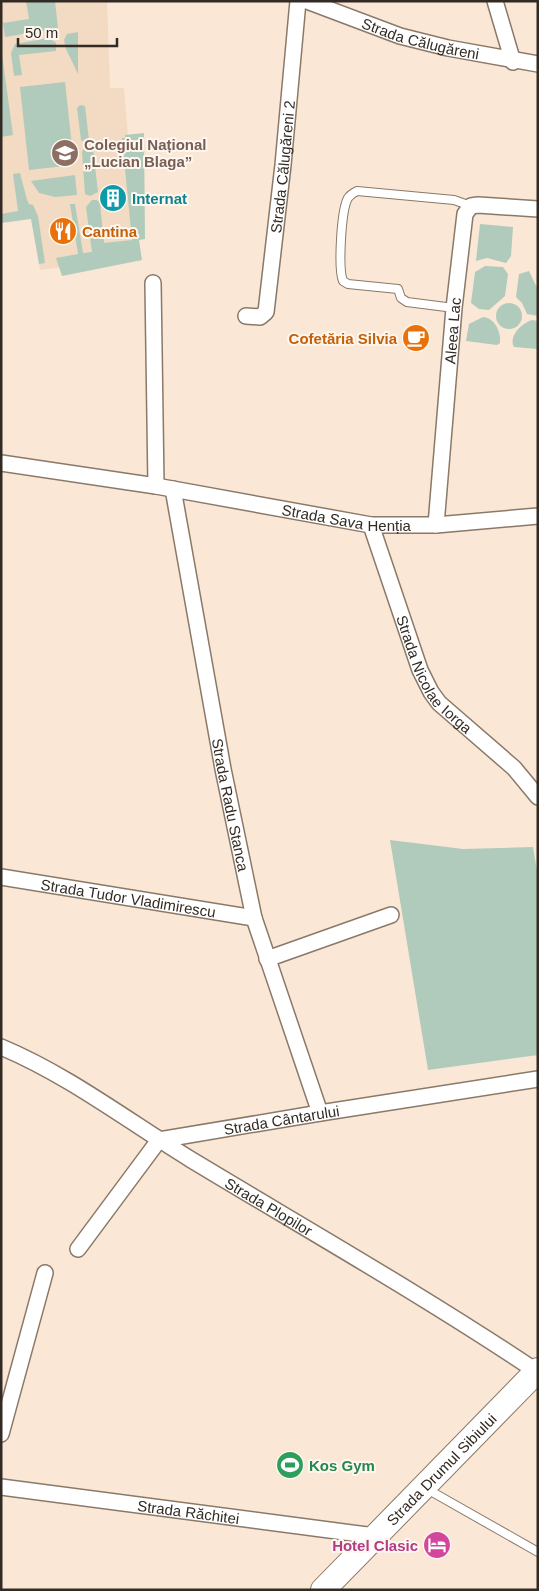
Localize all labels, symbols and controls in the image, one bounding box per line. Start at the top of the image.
street label: Strada Călugăreni [360,14,481,62]
scale bar [18,15,116,47]
text: 50 m [25,24,58,41]
street label: Strada Călugăreni 2 [267,100,297,234]
place label: Colegiul Național „Lucian Blaga” [84,136,207,170]
school or university icon: Colegiul Național „Lucian Blaga” [50,138,80,168]
building icon: Internat [98,183,128,213]
place label: Internat [132,190,187,207]
restaurant icon: Cantina [48,216,78,246]
place label: Cantina [82,223,138,240]
street label: Aleea Lac [441,296,464,365]
cafe icon: Cofetăria Silvia [401,323,431,353]
place label: Cofetăria Silvia [289,330,398,347]
street label: Strada Sava Henția [281,501,412,534]
street label: Strada Nicolae Iorga [394,613,476,737]
street label: Strada Radu Stanca [209,737,253,873]
street label: Strada Tudor Vladimirescu [40,875,217,920]
street label: Strada Cântarului [222,1102,340,1138]
street label: Strada Plopilor [222,1174,316,1239]
street label: Strada Drumul Sibiului [383,1410,499,1528]
sports icon: Kos Gym [275,1450,305,1480]
place label: Kos Gym [309,1457,375,1474]
street label: Strada Răchitei [136,1496,240,1527]
hotel icon: Hotel Clasic [422,1530,452,1560]
place label: Hotel Clasic [332,1537,418,1554]

